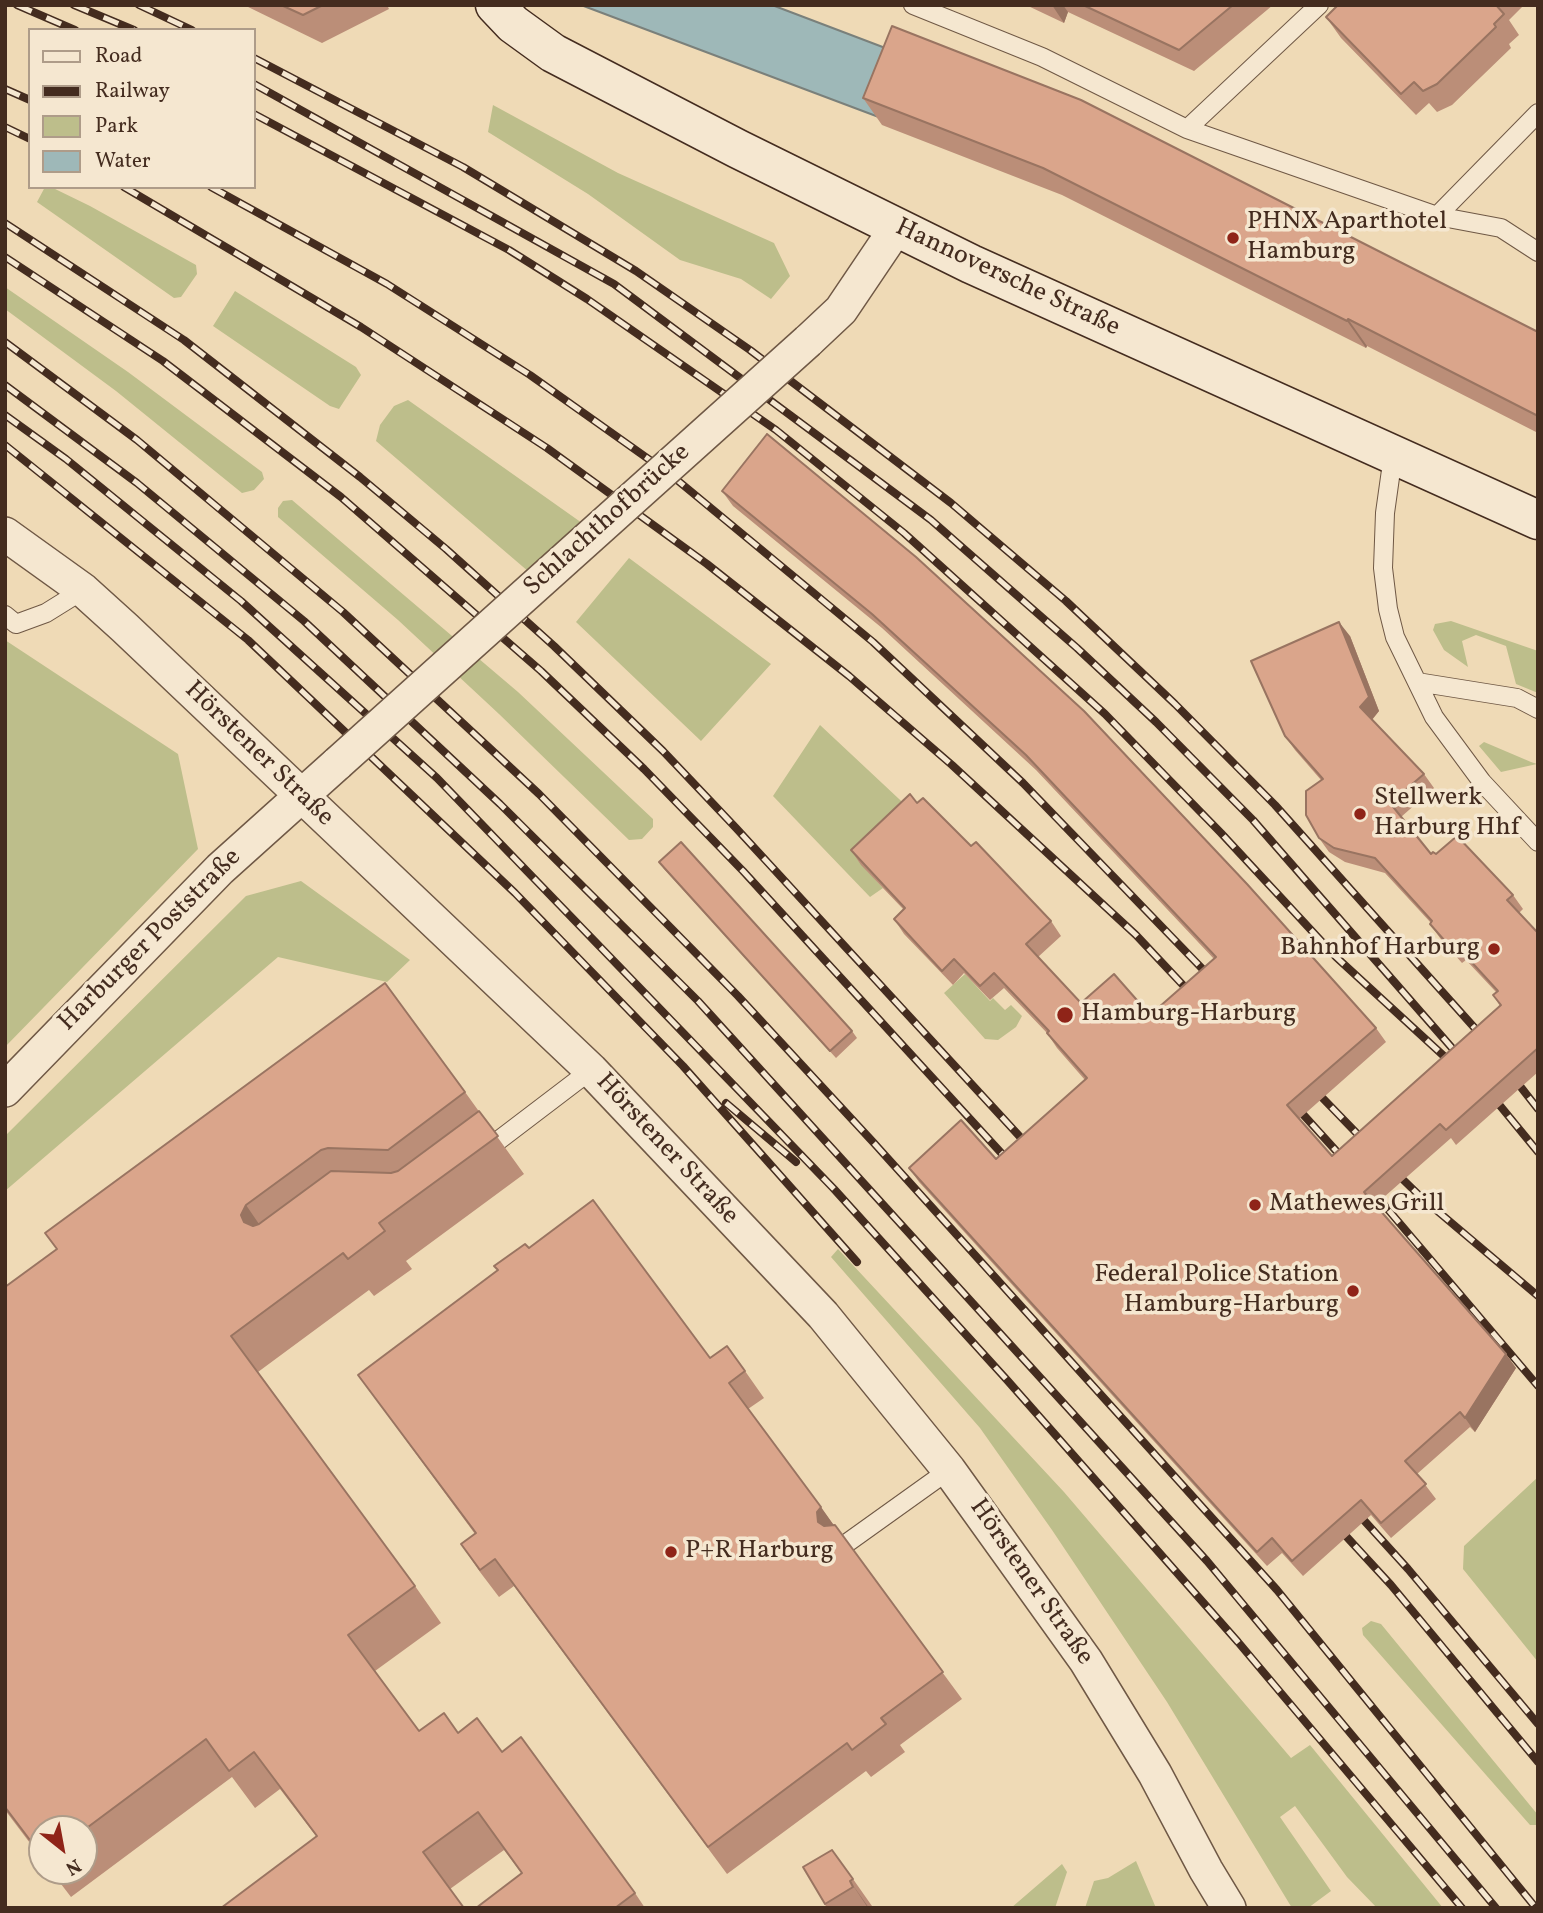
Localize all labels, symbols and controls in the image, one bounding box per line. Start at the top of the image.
legend [28,28,256,189]
text: Road [95,42,142,71]
text: Railway [95,77,170,106]
text: Park [95,112,138,141]
text: Water [95,147,151,176]
place label: PHNX Aparthotel Hamburg [1247,207,1447,268]
street label: Hannoversche Straße [890,213,1124,345]
marker: PHNX Aparthotel Hamburg [1225,230,1241,246]
street label: Schlachthofbrücke [518,438,698,604]
street label: Hörstener Straße [177,676,339,834]
place label: Stellwerk Harburg Hhf [1374,783,1520,844]
marker: Stellwerk Harburg Hhf [1352,806,1368,822]
street label: Harburger Poststraße [53,843,249,1039]
place label: Bahnhof Harburg [1280,933,1480,965]
marker: Bahnhof Harburg [1486,941,1502,957]
place label: Hamburg-Harburg [1081,999,1296,1031]
marker: Hamburg-Harburg [1055,1005,1075,1025]
street label: Hörstener Straße [588,1068,744,1232]
place label: Mathewes Grill [1269,1189,1444,1221]
marker: Mathewes Grill [1247,1197,1263,1213]
place label: Federal Police Station Hamburg-Harburg [1094,1260,1339,1322]
marker: Federal Police Station Hamburg-Harburg [1345,1283,1361,1299]
street label: Hörstener Straße [961,1494,1099,1672]
place label: P+R Harburg [685,1536,834,1568]
marker: P+R Harburg [663,1544,679,1560]
north arrow [28,1815,98,1885]
text: N [60,1852,85,1881]

